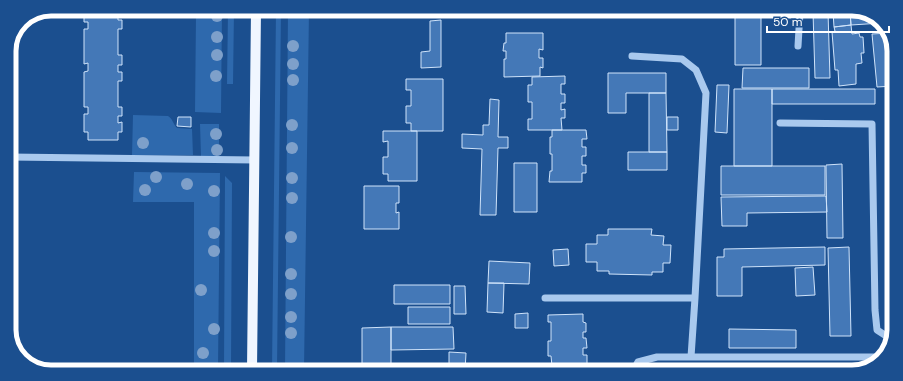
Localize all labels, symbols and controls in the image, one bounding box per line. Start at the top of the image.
scale bar [767,8,889,34]
text: 50 m [773,14,802,30]

